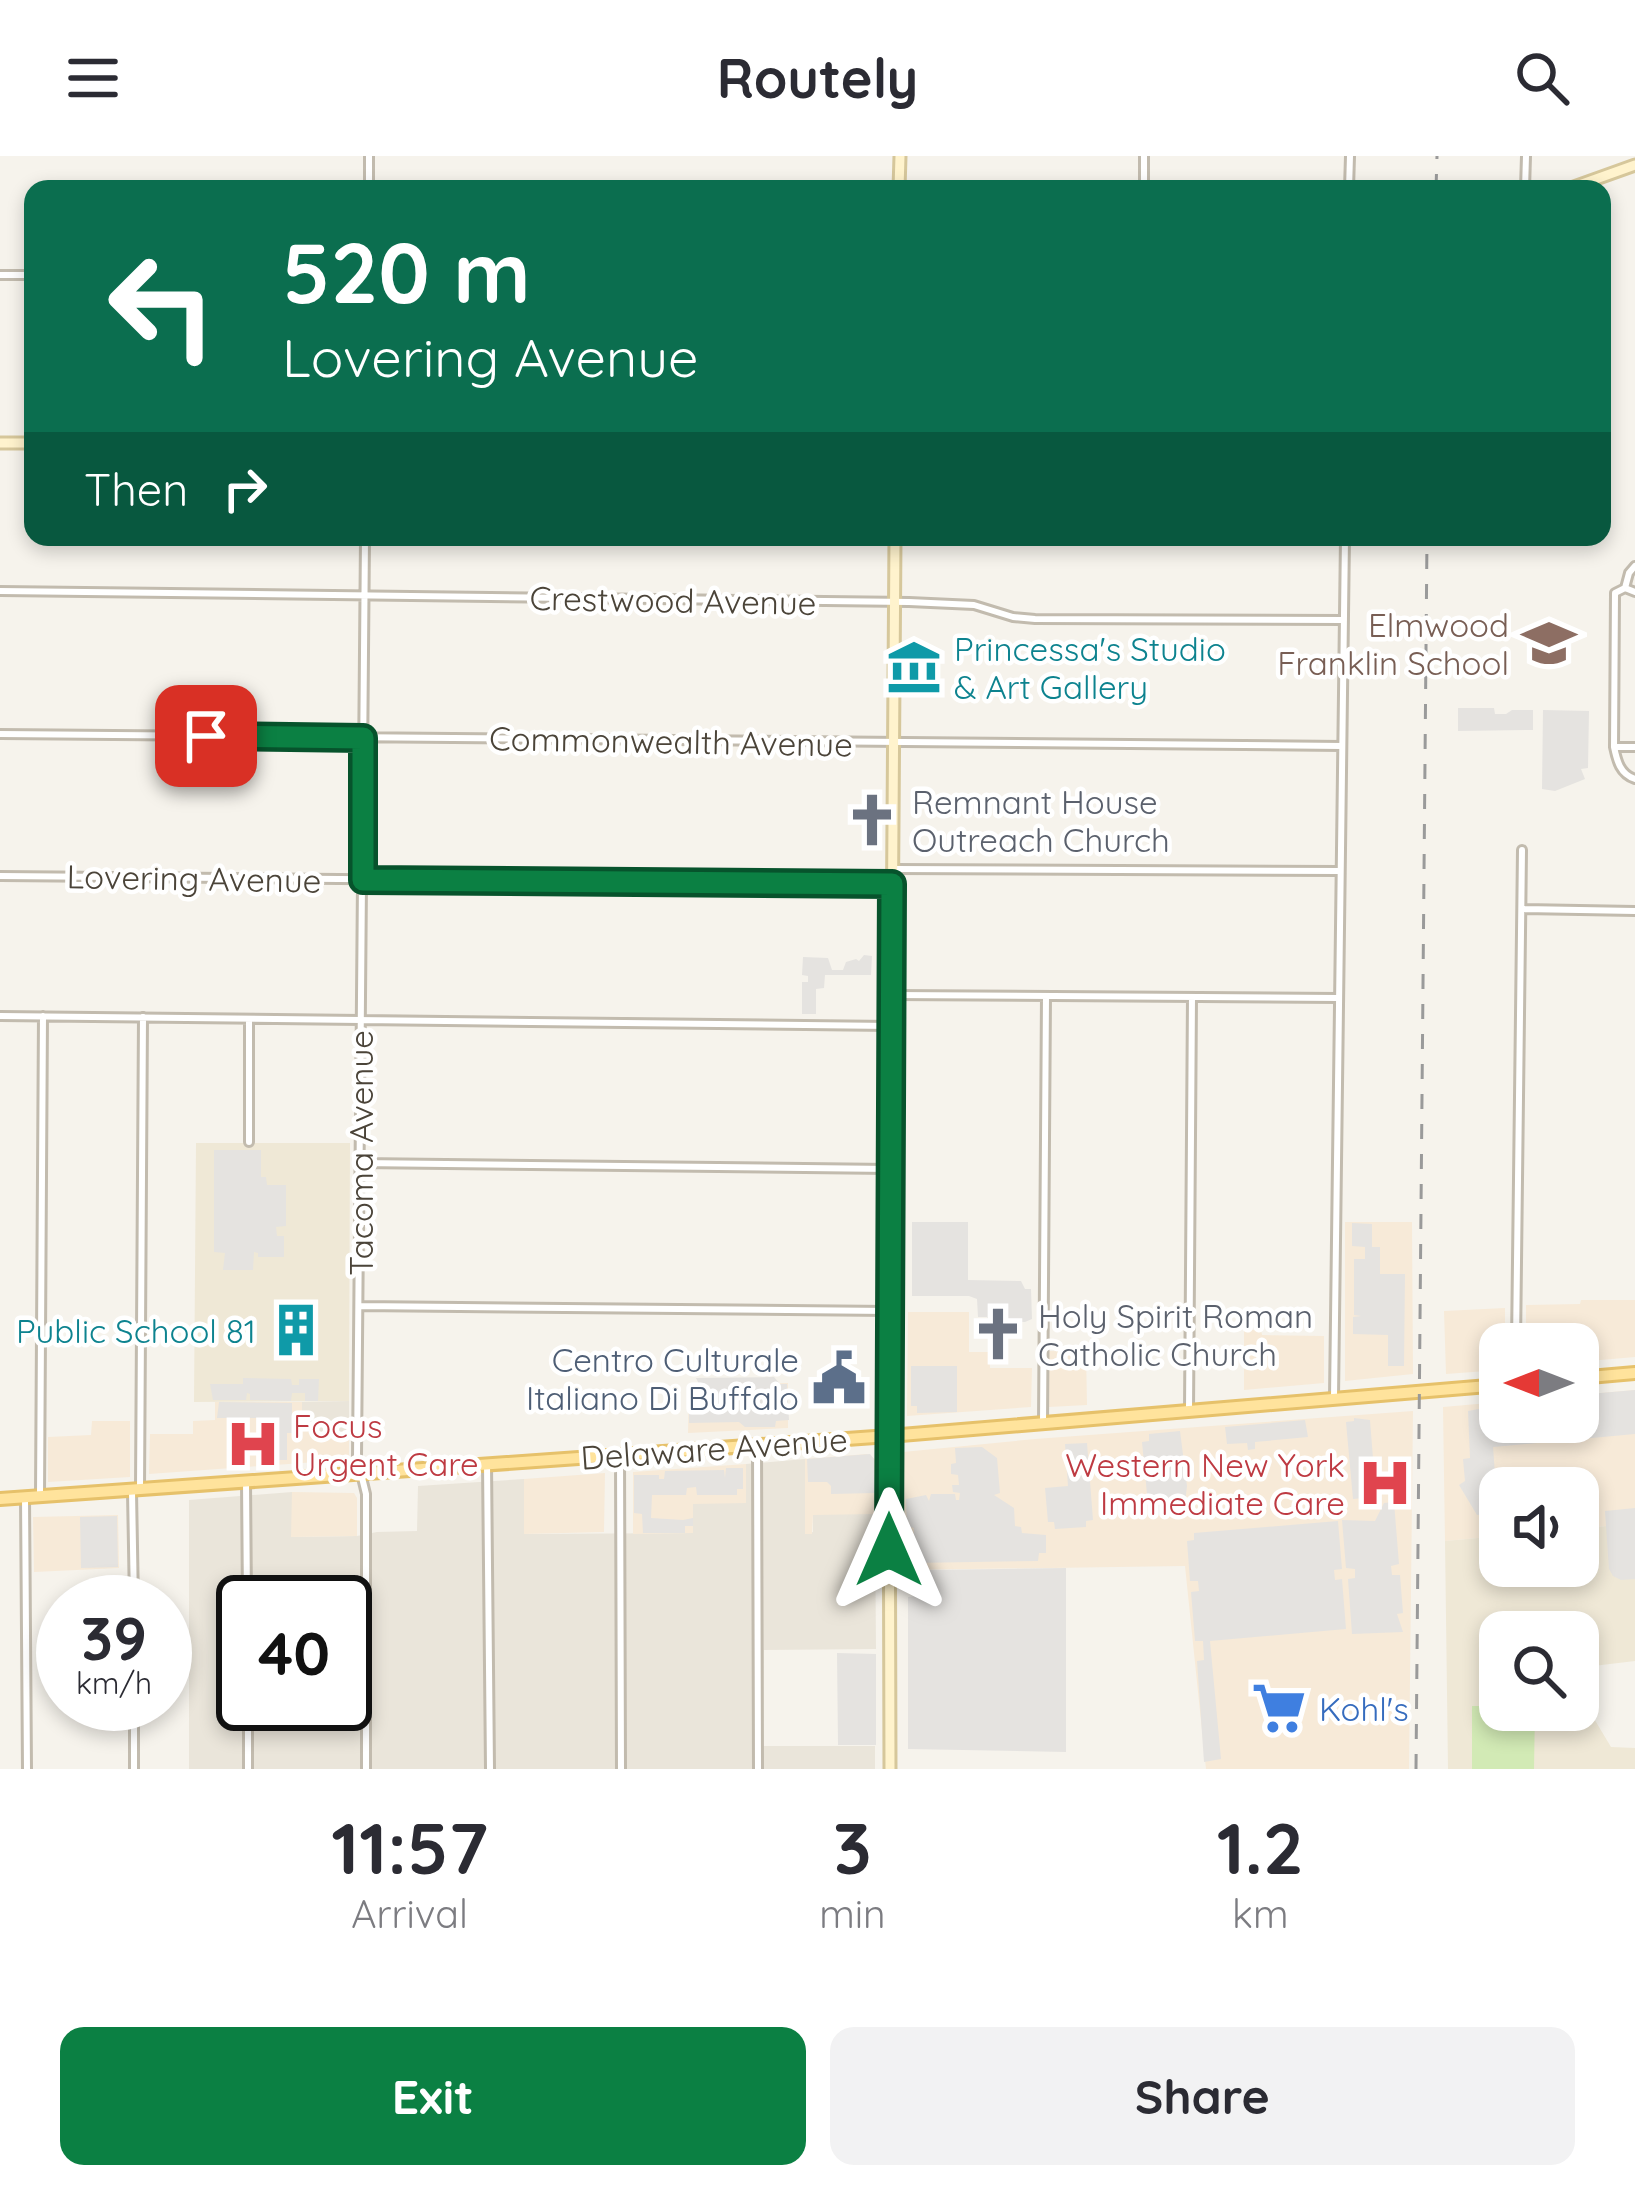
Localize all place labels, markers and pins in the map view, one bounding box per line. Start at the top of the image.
place label: Elmwood Franklin School [1277,604,1509,683]
school or university icon: Elmwood Franklin School [1520,614,1578,672]
place label: Princessa's Studio & Art Gallery [954,628,1226,707]
museum icon: Princessa's Studio & Art Gallery [885,638,943,696]
pin [155,685,257,787]
place label: Remnant House Outreach Church [912,781,1170,860]
church icon: Remnant House Outreach Church [843,791,901,849]
place label: Holy Spirit Roman Catholic Church [1038,1295,1313,1374]
building icon: Public School 81 [267,1301,325,1359]
church icon: Holy Spirit Roman Catholic Church [969,1305,1027,1363]
place label: Public School 81 [16,1310,256,1351]
place label: Centro Culturale Italiano Di Buffalo [526,1339,799,1418]
public building icon: Centro Culturale Italiano Di Buffalo [810,1349,868,1407]
place label: Focus Urgent Care [293,1405,479,1484]
hospital icon: Focus Urgent Care [224,1415,282,1473]
place label: Western New York Immediate Care [1065,1444,1345,1523]
hospital icon: Western New York Immediate Care [1356,1454,1414,1512]
supermarket icon: Kohl's [1250,1679,1308,1737]
place label: Kohl's [1319,1688,1409,1729]

